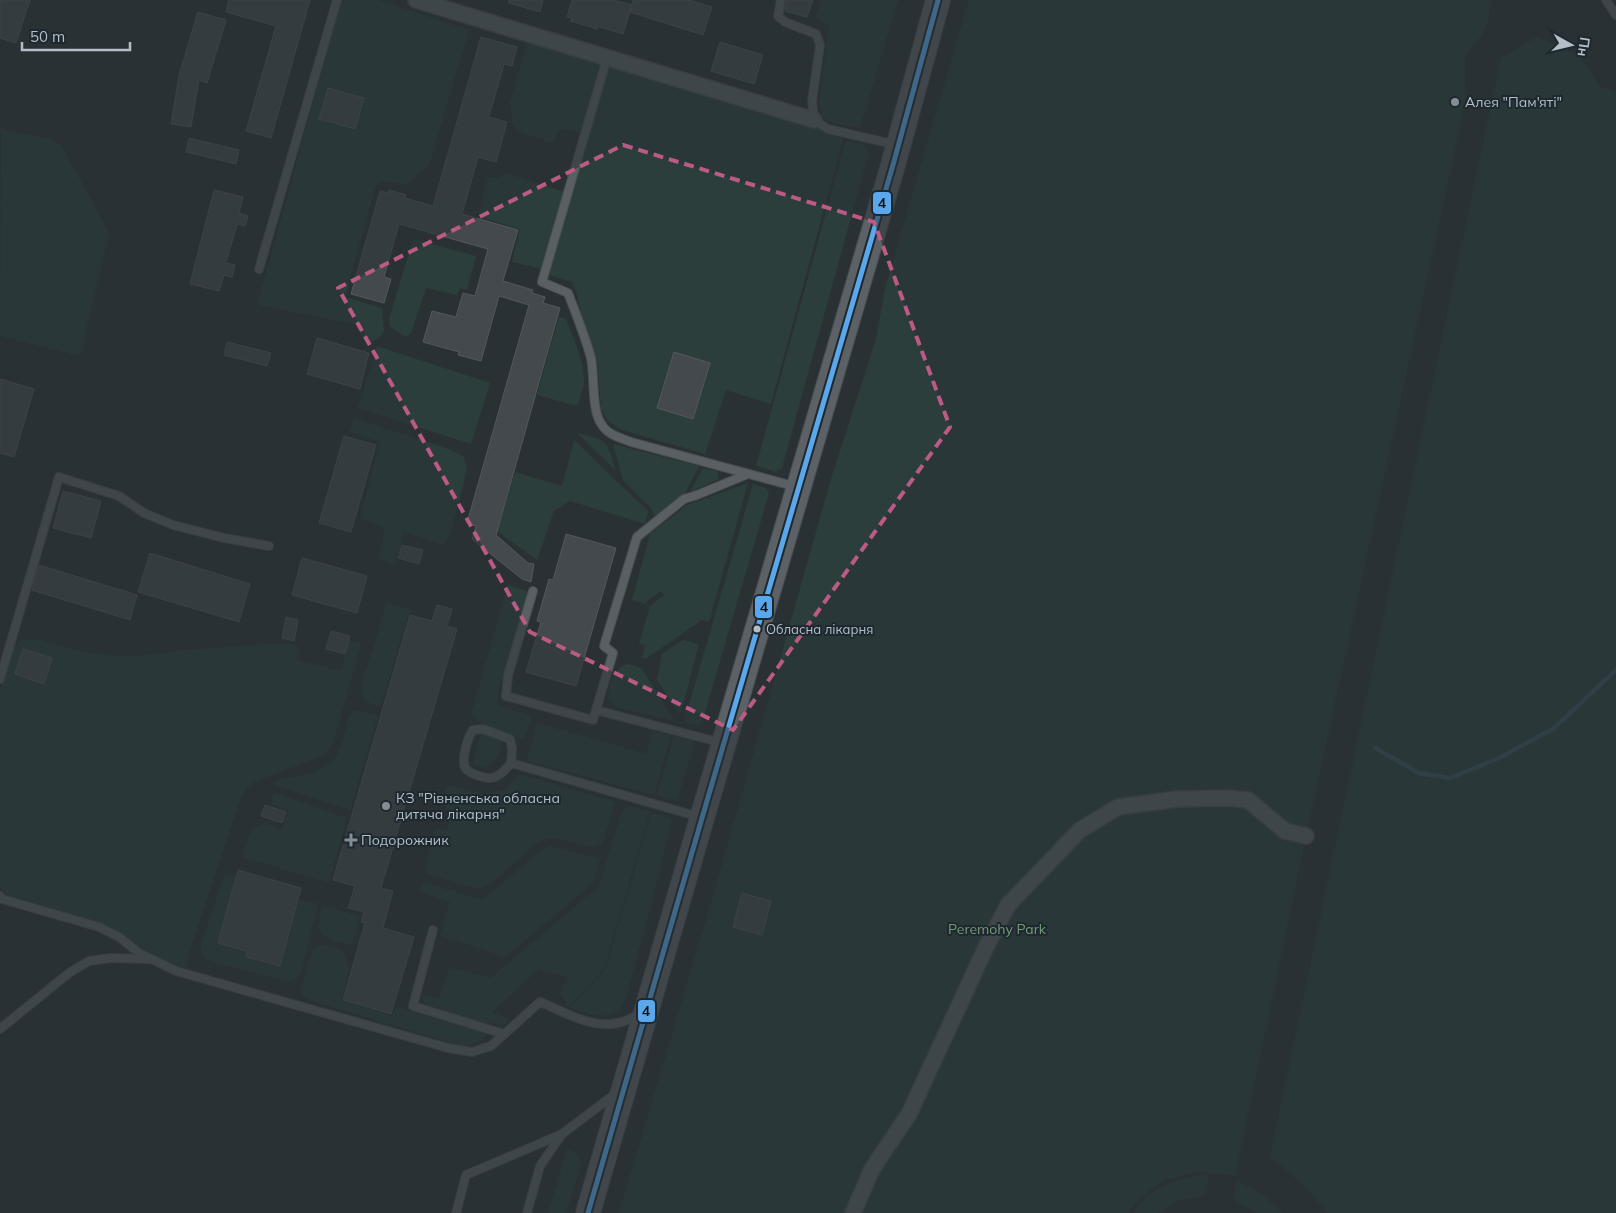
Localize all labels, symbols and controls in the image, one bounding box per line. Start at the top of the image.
scale bar [22,20,130,52]
north arrow [1546,20,1596,70]
text: 50 m [30,27,65,46]
text: Пн [1574,36,1594,58]
place label: Алея "Пам'яті" [1465,93,1562,111]
marker: Алея "Пам'яті" [1449,96,1461,108]
line badge: 4 [872,191,892,215]
text: 4 [878,194,887,212]
line badge: 4 [754,595,773,619]
text: 4 [760,598,769,616]
place label: Обласна лікарня [766,621,873,637]
marker: Обласна лікарня [752,624,762,634]
place label: КЗ "Рівненська обласна дитяча лікарня" [396,789,560,823]
marker: КЗ "Рівненська обласна дитяча лікарня" [380,800,392,812]
place label: Подорожник [361,831,449,849]
marker: Подорожник [345,834,357,846]
park label: Peremohy Park [948,920,1047,938]
line badge: 4 [637,999,656,1023]
text: 4 [642,1002,651,1020]

